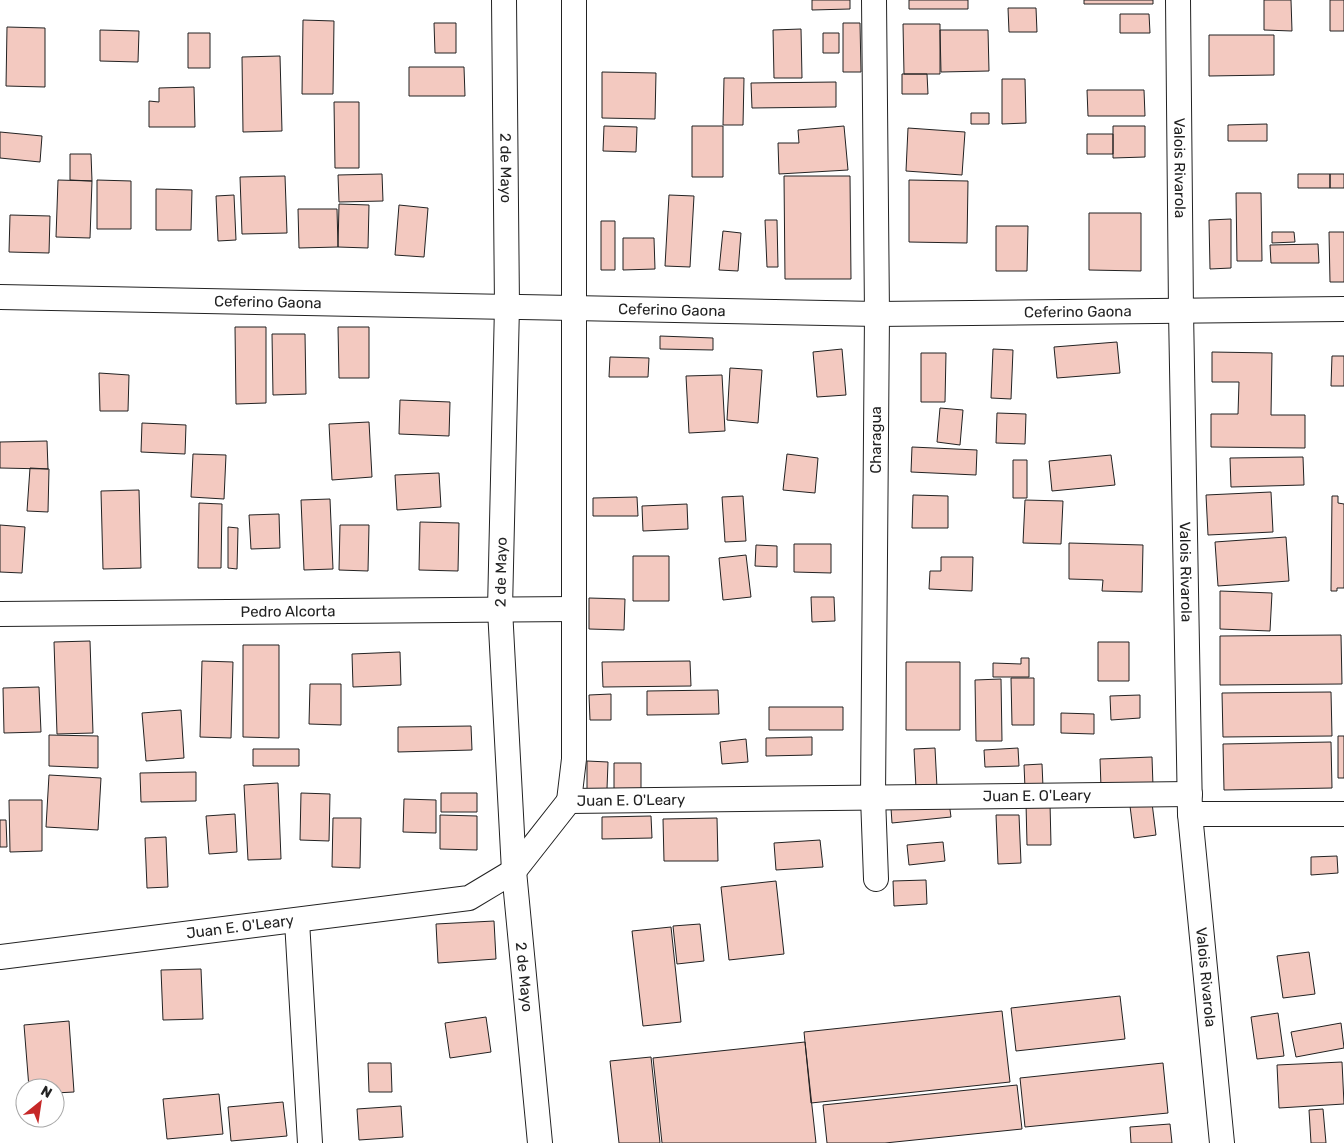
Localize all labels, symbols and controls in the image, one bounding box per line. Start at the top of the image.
street label: Valois Rivarola [1170,118,1189,218]
street label: 2 de Mayo [496,133,515,203]
street label: Ceferino Gaona [214,292,322,312]
street label: Ceferino Gaona [618,300,726,320]
street label: Ceferino Gaona [1024,302,1132,321]
street label: Charagua [867,406,885,474]
street label: Valois Rivarola [1176,522,1196,622]
street label: 2 de Mayo [491,537,511,607]
street label: Pedro Alcorta [240,602,335,621]
street label: Juan E. O'Leary [983,786,1091,805]
street label: Juan E. O'Leary [577,791,685,810]
street label: Juan E. O'Leary [185,911,295,942]
street label: Valois Rivarola [1192,926,1220,1028]
street label: 2 de Mayo [512,941,536,1013]
north arrow [15,1078,65,1128]
text: N [38,1082,55,1102]

